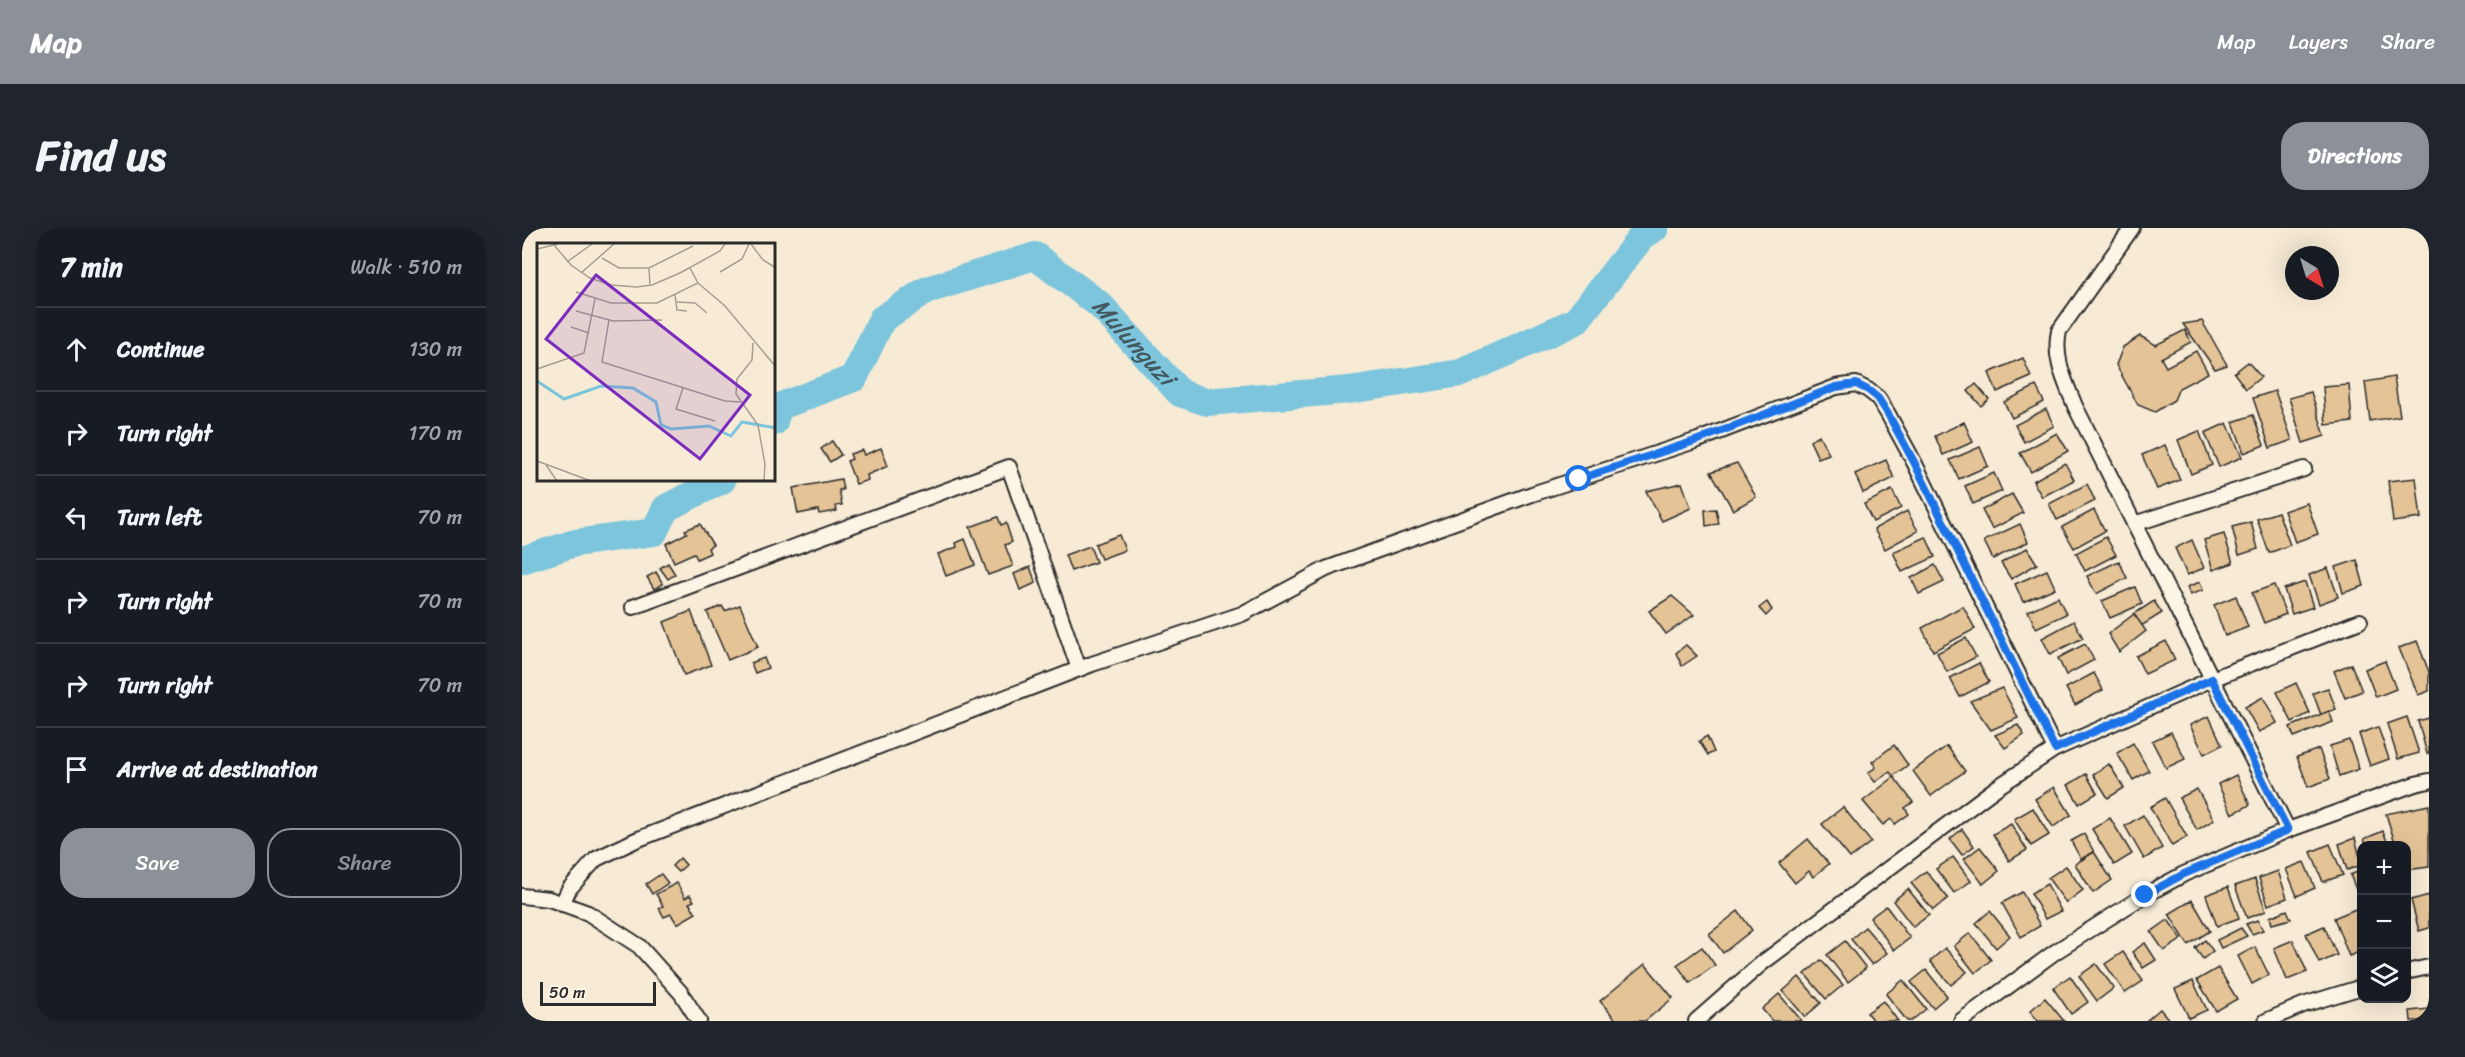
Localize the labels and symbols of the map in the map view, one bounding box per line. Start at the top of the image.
inset map [537,243,776,482]
north arrow [2285,246,2339,300]
water label: Mulunguzi [1081,288,1188,399]
route start [1565,465,1591,491]
route end [2131,881,2157,907]
scale bar [540,979,656,1006]

